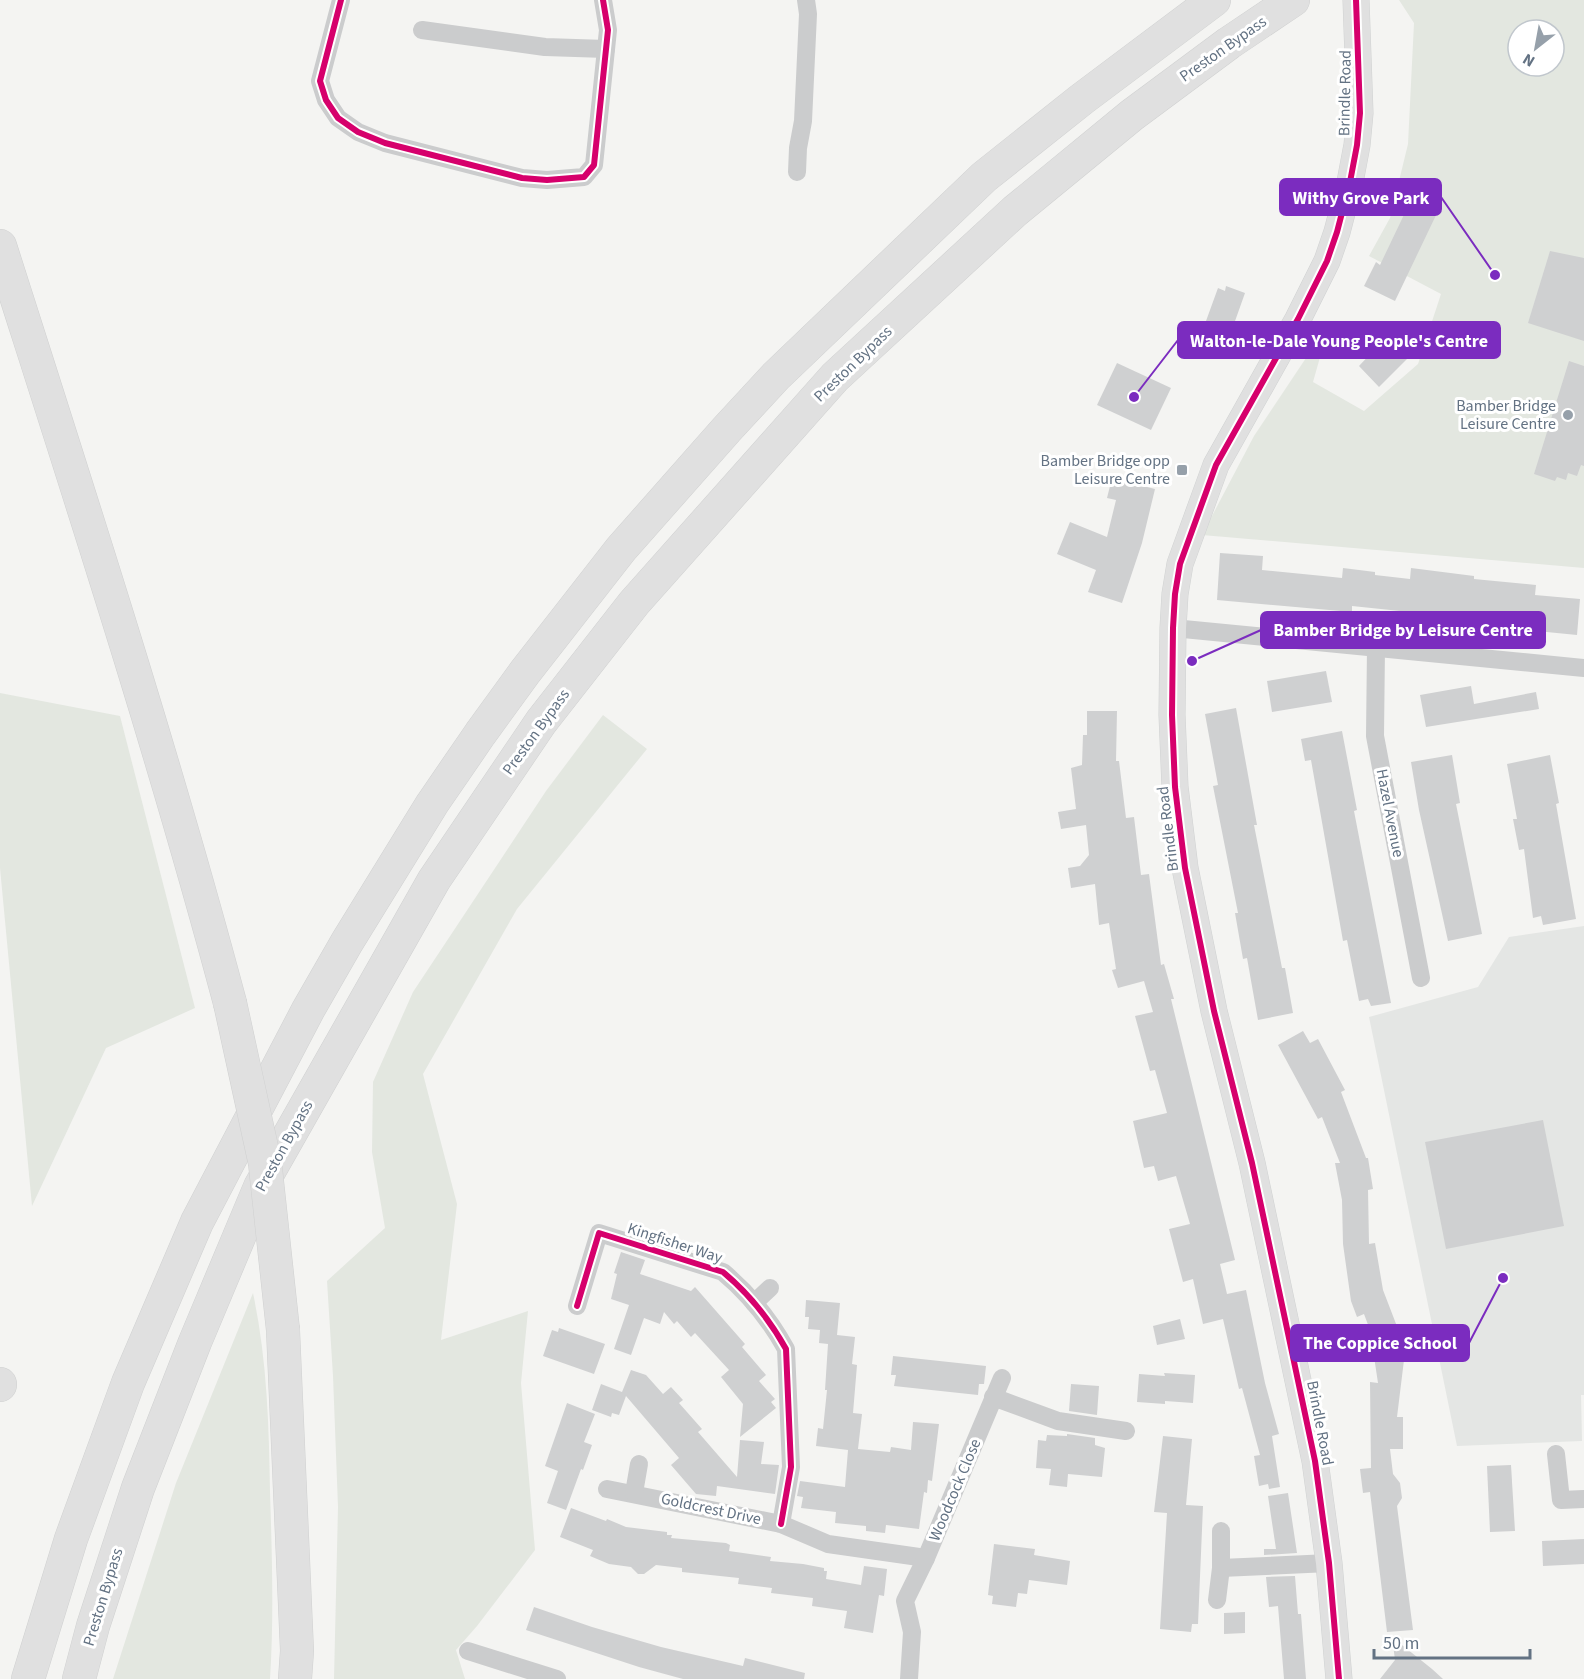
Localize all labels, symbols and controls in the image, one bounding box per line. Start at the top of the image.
street label: Preston Bypass [1175,11,1271,87]
north arrow [1506,18,1566,78]
text: N [1519,48,1539,72]
street label: Brindle Road [1333,50,1357,136]
callout: Withy Grove Park [1280,179,1441,215]
text: Withy Grove Park [1293,186,1430,211]
street label: Preston Bypass [809,321,897,407]
callout: Walton-le-Dale Young People's Centre [1178,322,1500,358]
text: Walton-le-Dale Young People's Centre [1190,329,1488,354]
place label: Bamber Bridge Leisure Centre [1456,395,1556,435]
marker: Bamber Bridge Leisure Centre [1561,408,1575,422]
place label: Bamber Bridge opp Leisure Centre [1041,450,1170,490]
marker: Bamber Bridge opp Leisure Centre [1175,463,1189,477]
callout: Bamber Bridge by Leisure Centre [1261,612,1545,648]
text: Bamber Bridge by Leisure Centre [1273,618,1533,643]
street label: Preston Bypass [497,684,575,779]
street label: Hazel Avenue [1371,767,1409,859]
street label: Brindle Road [1152,785,1184,873]
street label: Preston Bypass [250,1096,318,1196]
street label: Kingfisher Way [625,1217,726,1269]
callout: The Coppice School [1291,1325,1469,1361]
text: The Coppice School [1303,1331,1457,1356]
street label: Brindle Road [1301,1379,1339,1467]
street label: Woodcock Close [924,1435,987,1545]
street label: Goldcrest Drive [659,1488,763,1530]
street label: Preston Bypass [78,1545,128,1649]
scale bar [1374,1622,1530,1660]
text: 50 m [1383,1631,1419,1656]

